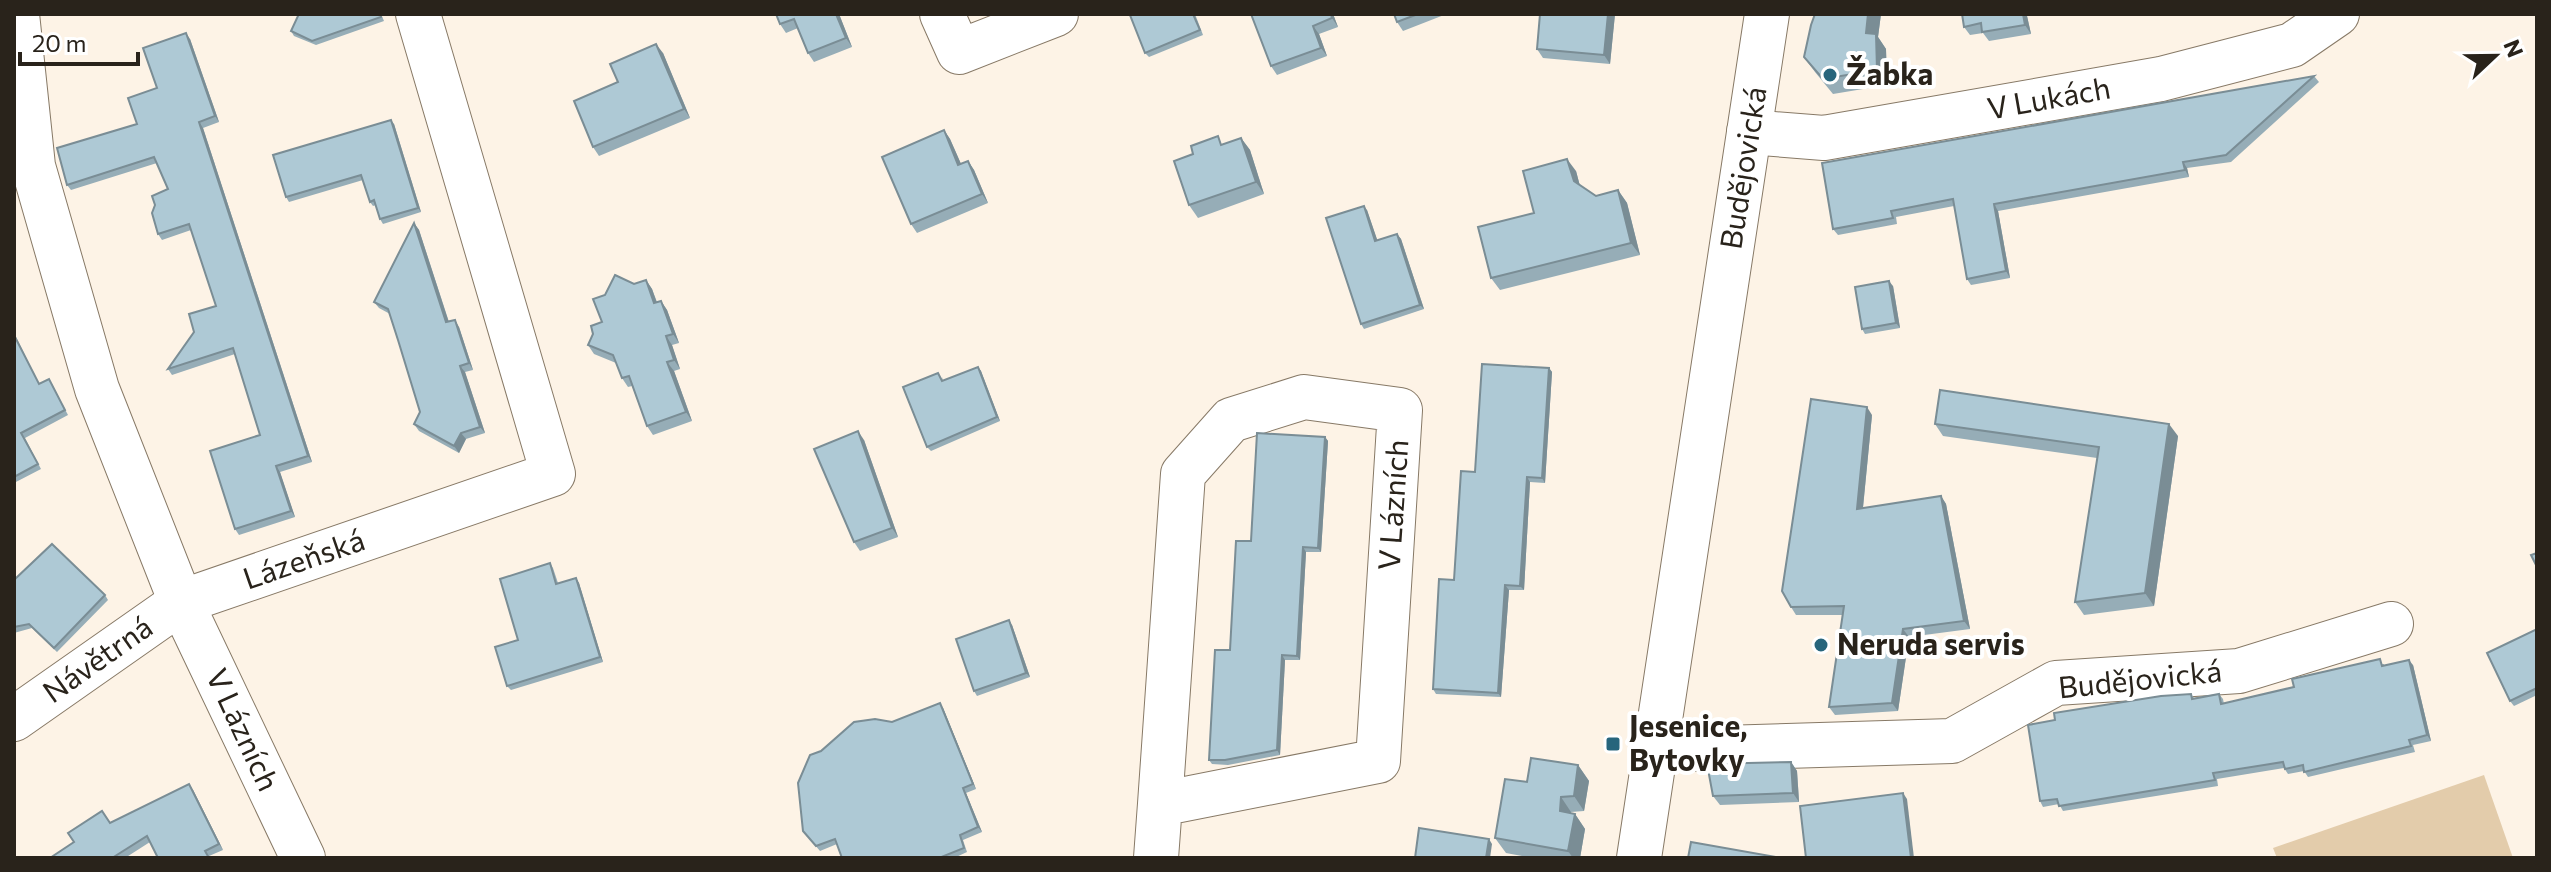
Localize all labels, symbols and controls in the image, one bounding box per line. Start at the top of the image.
scale bar [20,16,138,66]
north arrow [2455,16,2535,96]
text: 20 m [32,28,86,57]
text: N [2498,36,2530,61]
place label: Žabka [1846,54,1933,91]
marker: Žabka [1821,66,1839,84]
street label: V Lukách [1984,68,2113,126]
street label: Budějovická [1710,84,1773,252]
street label: V Lázních [1368,438,1415,571]
street label: Lázeňská [238,520,369,596]
street label: Návětrná [35,607,159,709]
place label: Neruda servis [1837,624,2025,661]
marker: Neruda servis [1812,636,1830,654]
street label: Budějovická [2056,651,2223,704]
street label: V Lázních [200,662,289,796]
place label: Jesenice, Bytovky [1629,706,1748,777]
marker: Jesenice, Bytovky [1604,735,1622,753]

